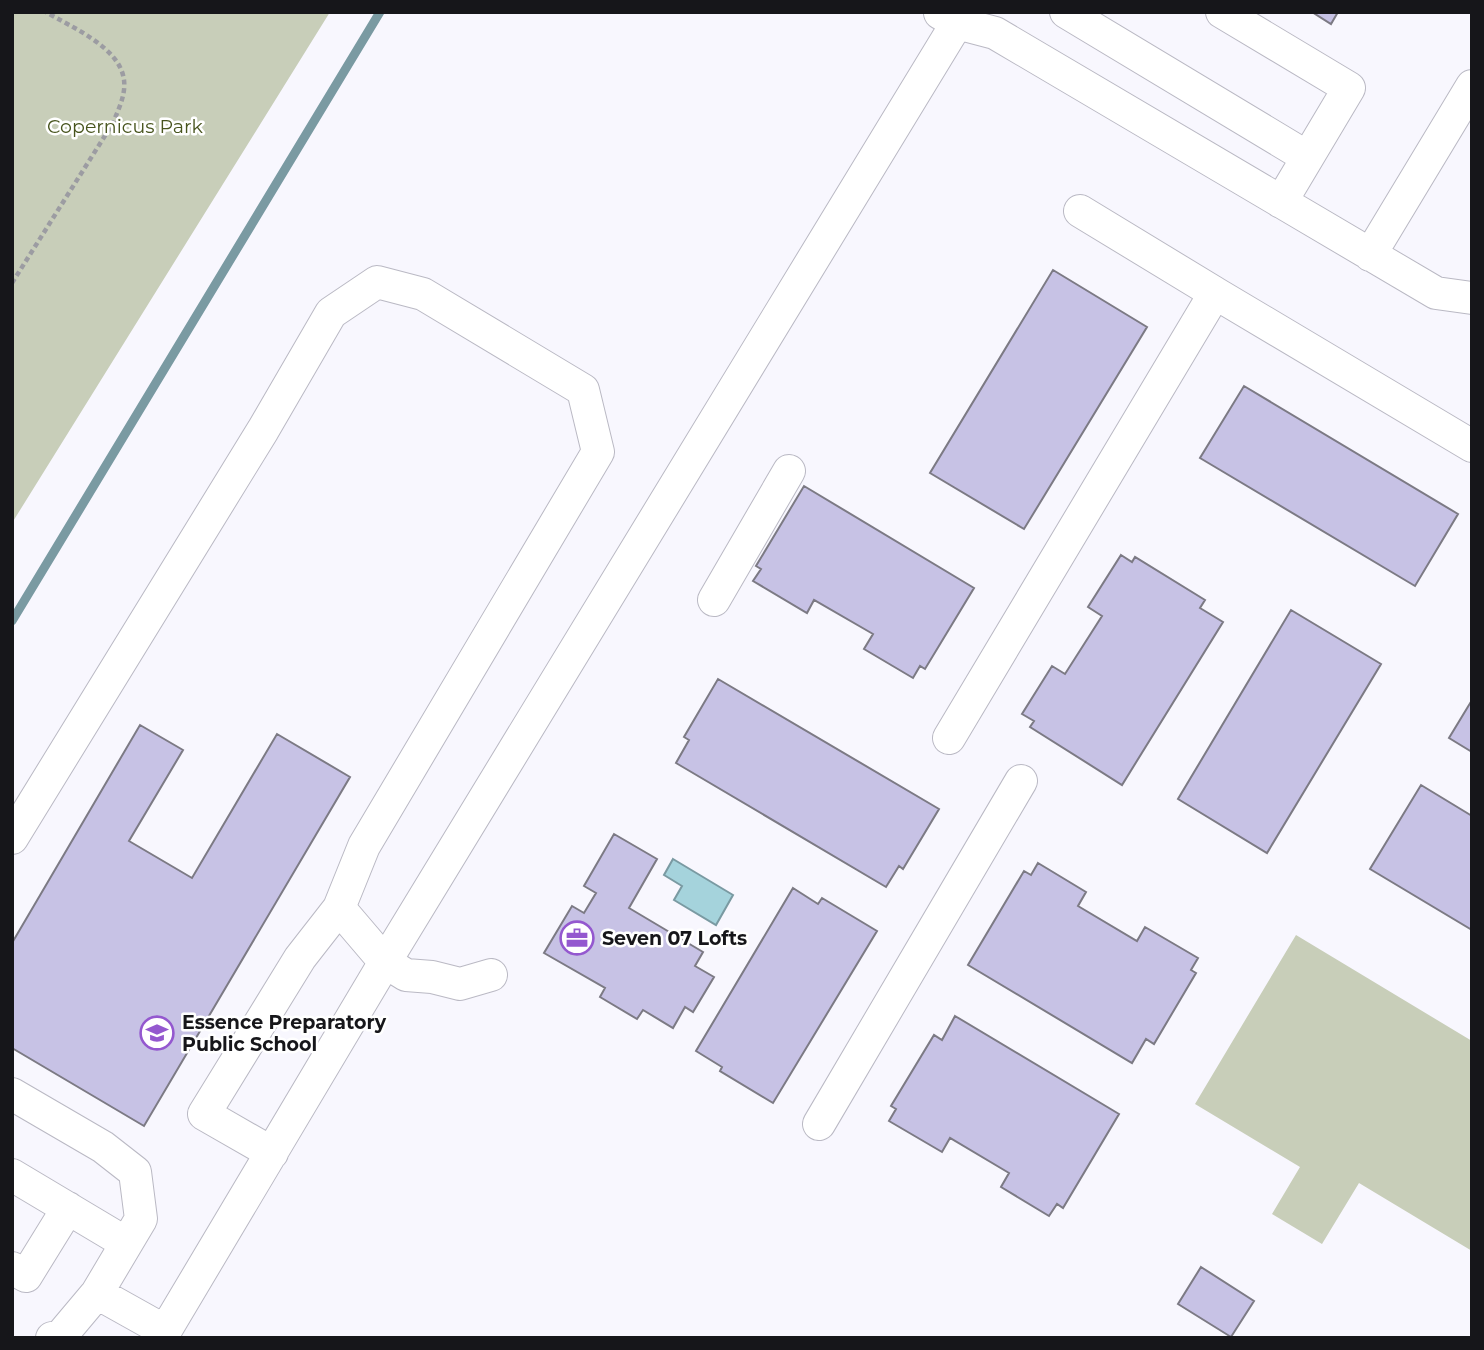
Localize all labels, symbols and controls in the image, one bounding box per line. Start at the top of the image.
park label: Copernicus Park [47,115,204,138]
office icon: Seven 07 Lofts [558,919,596,957]
place label: Seven 07 Lofts [602,927,747,950]
place label: Essence Preparatory Public School [182,1011,387,1056]
school or university icon: Essence Preparatory Public School [138,1014,176,1052]

